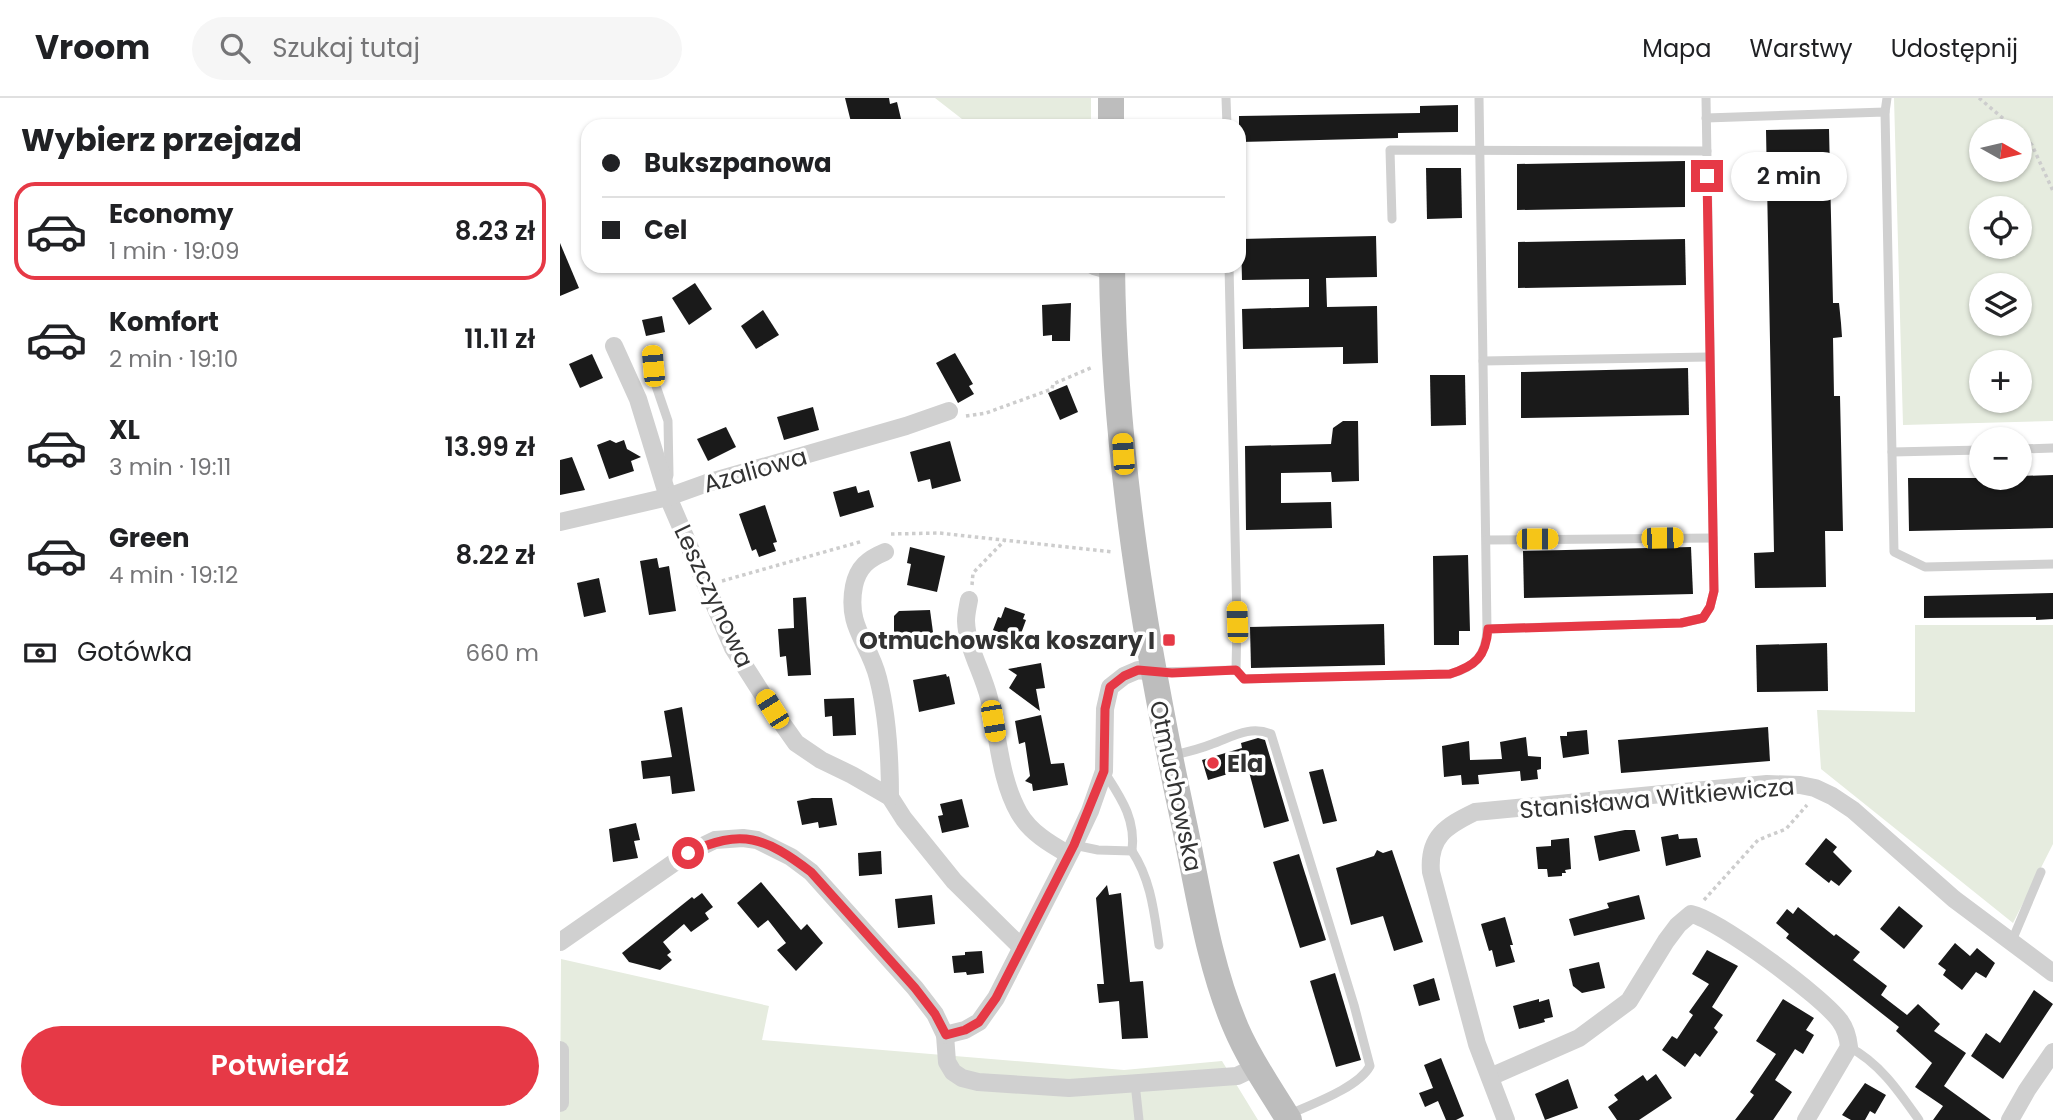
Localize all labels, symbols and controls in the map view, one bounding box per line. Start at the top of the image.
search box [192,17,682,80]
text: Vroom [35,24,150,71]
icon: search [216,29,254,67]
text: Szukaj tutaj [272,30,420,66]
text: Mapa [1642,32,1712,65]
text: Warstwy [1750,32,1853,65]
text: Udostępnij [1891,32,2018,65]
text: Wybierz przejazd [21,117,302,162]
north arrow [1969,119,2032,182]
map controls [1969,119,2032,490]
text: Bukszpanowa [644,145,832,181]
callout: 2 min [1732,152,1847,200]
route end [1691,160,1723,192]
text: 2 min [1757,160,1821,192]
text: Economy [109,196,233,232]
button: locate [1969,196,2032,259]
icon: car [25,200,88,263]
text: Cel [644,212,688,248]
text: 8.23 zł [455,213,535,249]
text: 1 min · 19:09 [109,235,239,267]
button: layers [1969,273,2032,336]
text: Komfort [109,304,219,340]
icon: car [25,308,88,371]
text: 11.11 zł [464,321,535,357]
text: 2 min · 19:10 [109,343,238,375]
car [641,344,666,388]
button: + [1969,350,2032,413]
text: XL [109,412,140,448]
icon: car [25,416,88,479]
button: − [1969,427,2032,490]
text: 13.99 zł [444,429,535,465]
car [1112,432,1135,476]
street label: Azaliowa [699,439,811,501]
text: 3 min · 19:11 [109,451,231,483]
street label: Leszczynowa [666,519,762,673]
text: Green [109,520,190,556]
icon: car [25,524,88,587]
car [1641,527,1684,549]
car [1517,529,1559,550]
text: 8.22 zł [455,537,535,573]
text: 4 min · 19:12 [109,559,238,591]
car [1226,601,1249,643]
place label: Otmuchowska koszary I [859,624,1155,657]
marker: Otmuchowska koszary I [1161,632,1177,648]
icon: cash [21,634,59,672]
text: Gotówka [77,634,192,670]
text: 660 m [466,637,539,669]
car [752,686,793,732]
car [980,698,1007,744]
street label: Otmuchowska [1142,698,1210,874]
place label: Ela [1227,747,1263,780]
marker: Ela [1205,755,1221,771]
street label: Stanisława Witkiewicza [1518,770,1796,826]
route start [672,837,704,869]
button: Potwierdź [21,1026,539,1106]

